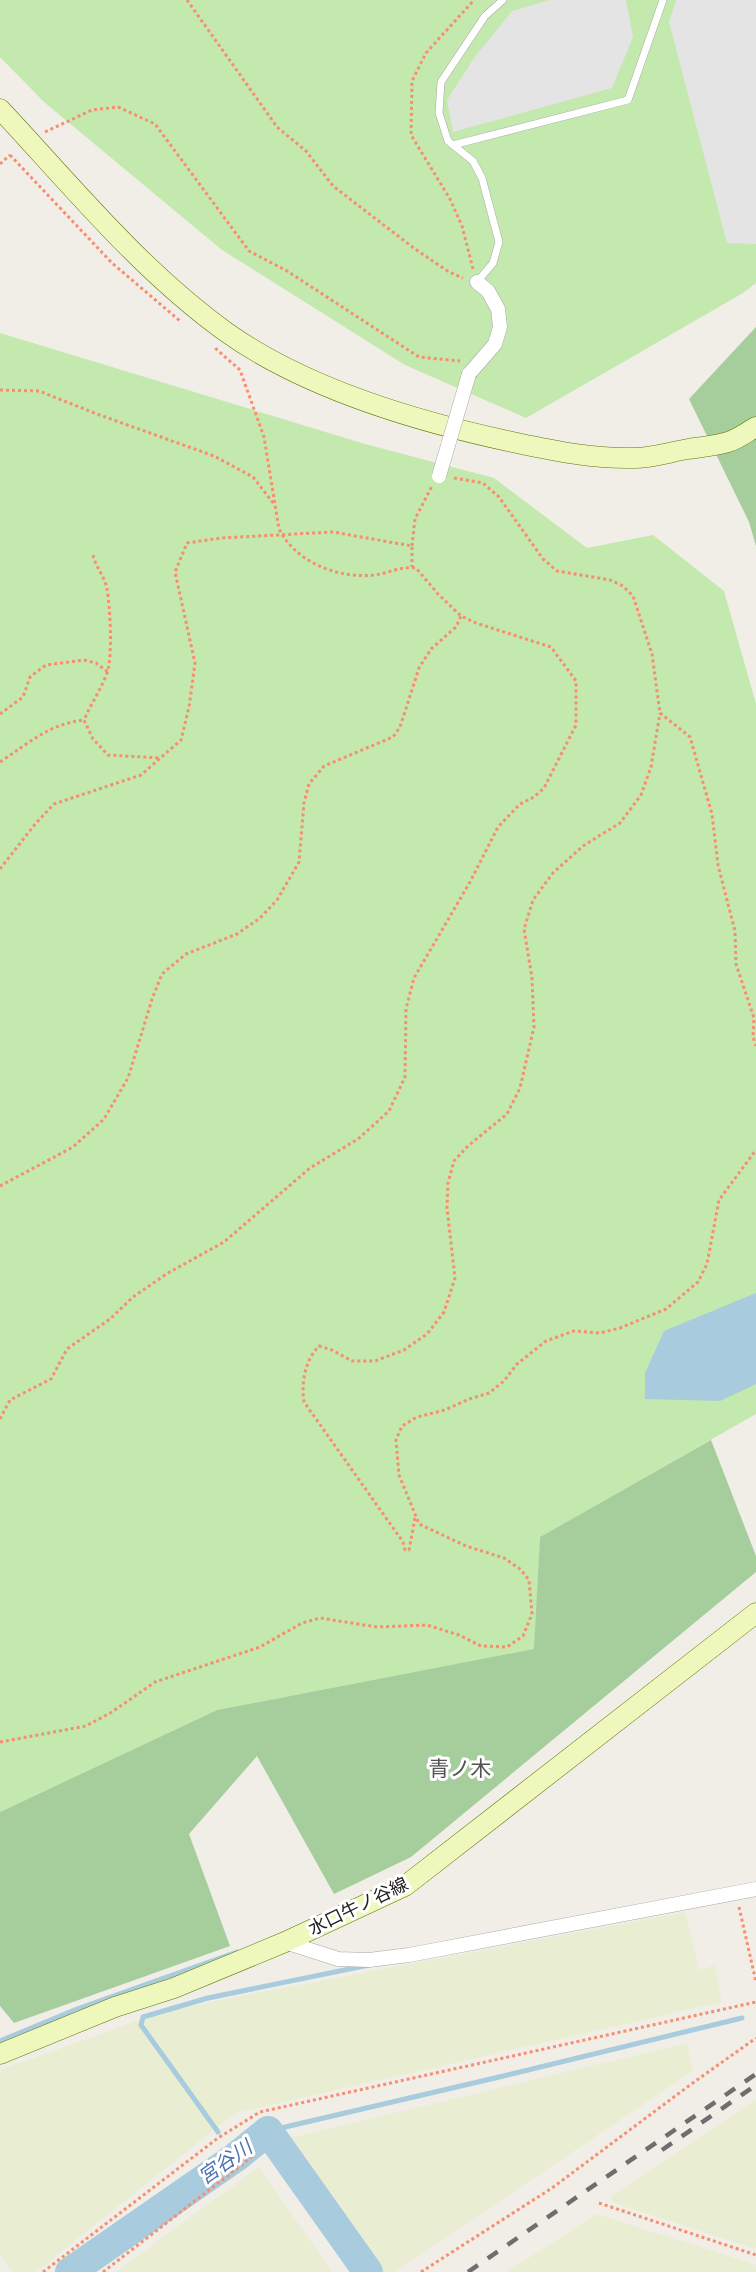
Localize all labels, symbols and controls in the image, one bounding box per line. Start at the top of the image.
district label: 青ノ木 [429,1756,492,1781]
street label: 水口牛ノ谷線 [305,1873,411,1939]
water label: 宮谷川 [194,2134,258,2189]

